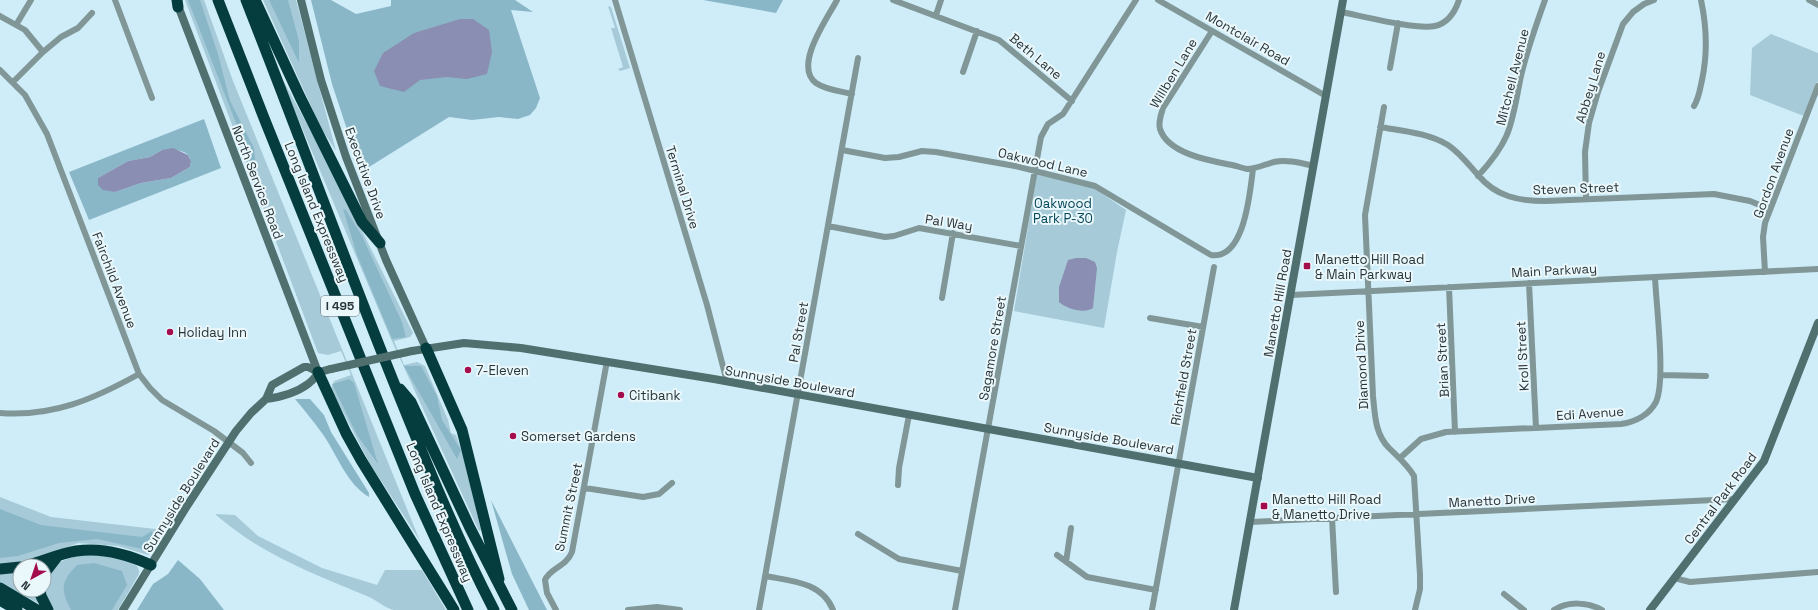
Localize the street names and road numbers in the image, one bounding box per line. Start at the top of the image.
street label: Montclair Road [1203,7,1293,69]
street label: Mitchell Avenue [1492,27,1533,127]
street label: Beth Lane [1006,29,1065,83]
street label: Willben Lane [1146,35,1201,111]
street label: Abbey Lane [1572,49,1609,125]
street label: North Service Road [228,123,287,241]
street label: Executive Drive [341,125,390,221]
street label: Gordon Avenue [1749,126,1798,221]
street label: Long Island Expressway [281,139,353,285]
street label: Terminal Drive [662,143,703,231]
street label: Oakwood Lane [996,144,1089,181]
street label: Steven Street [1532,178,1620,199]
street label: Pal Way [924,210,974,235]
street label: Fairchild Avenue [88,230,141,331]
street label: Manetto Hill Road [1260,248,1295,358]
street label: Main Parkway [1511,260,1597,281]
street label: Sagamore Street [975,295,1010,402]
road number: I 495 [321,296,359,316]
street label: Pal Street [785,300,812,364]
street label: Diamond Drive [1351,320,1372,410]
street label: Kroll Street [1512,321,1533,391]
street label: Brian Street [1432,322,1453,398]
street label: Richfield Street [1167,327,1200,427]
street label: Sunnyside Boulevard [724,362,856,401]
street label: Edi Avenue [1556,403,1625,424]
street label: Sunnyside Boulevard [1043,419,1175,458]
street label: Sunnyside Boulevard [139,435,224,556]
street label: Long Island Expressway [402,440,477,585]
street label: Central Park Road [1680,449,1761,548]
street label: Summit Street [551,461,586,553]
street label: Manetto Drive [1448,490,1536,511]

